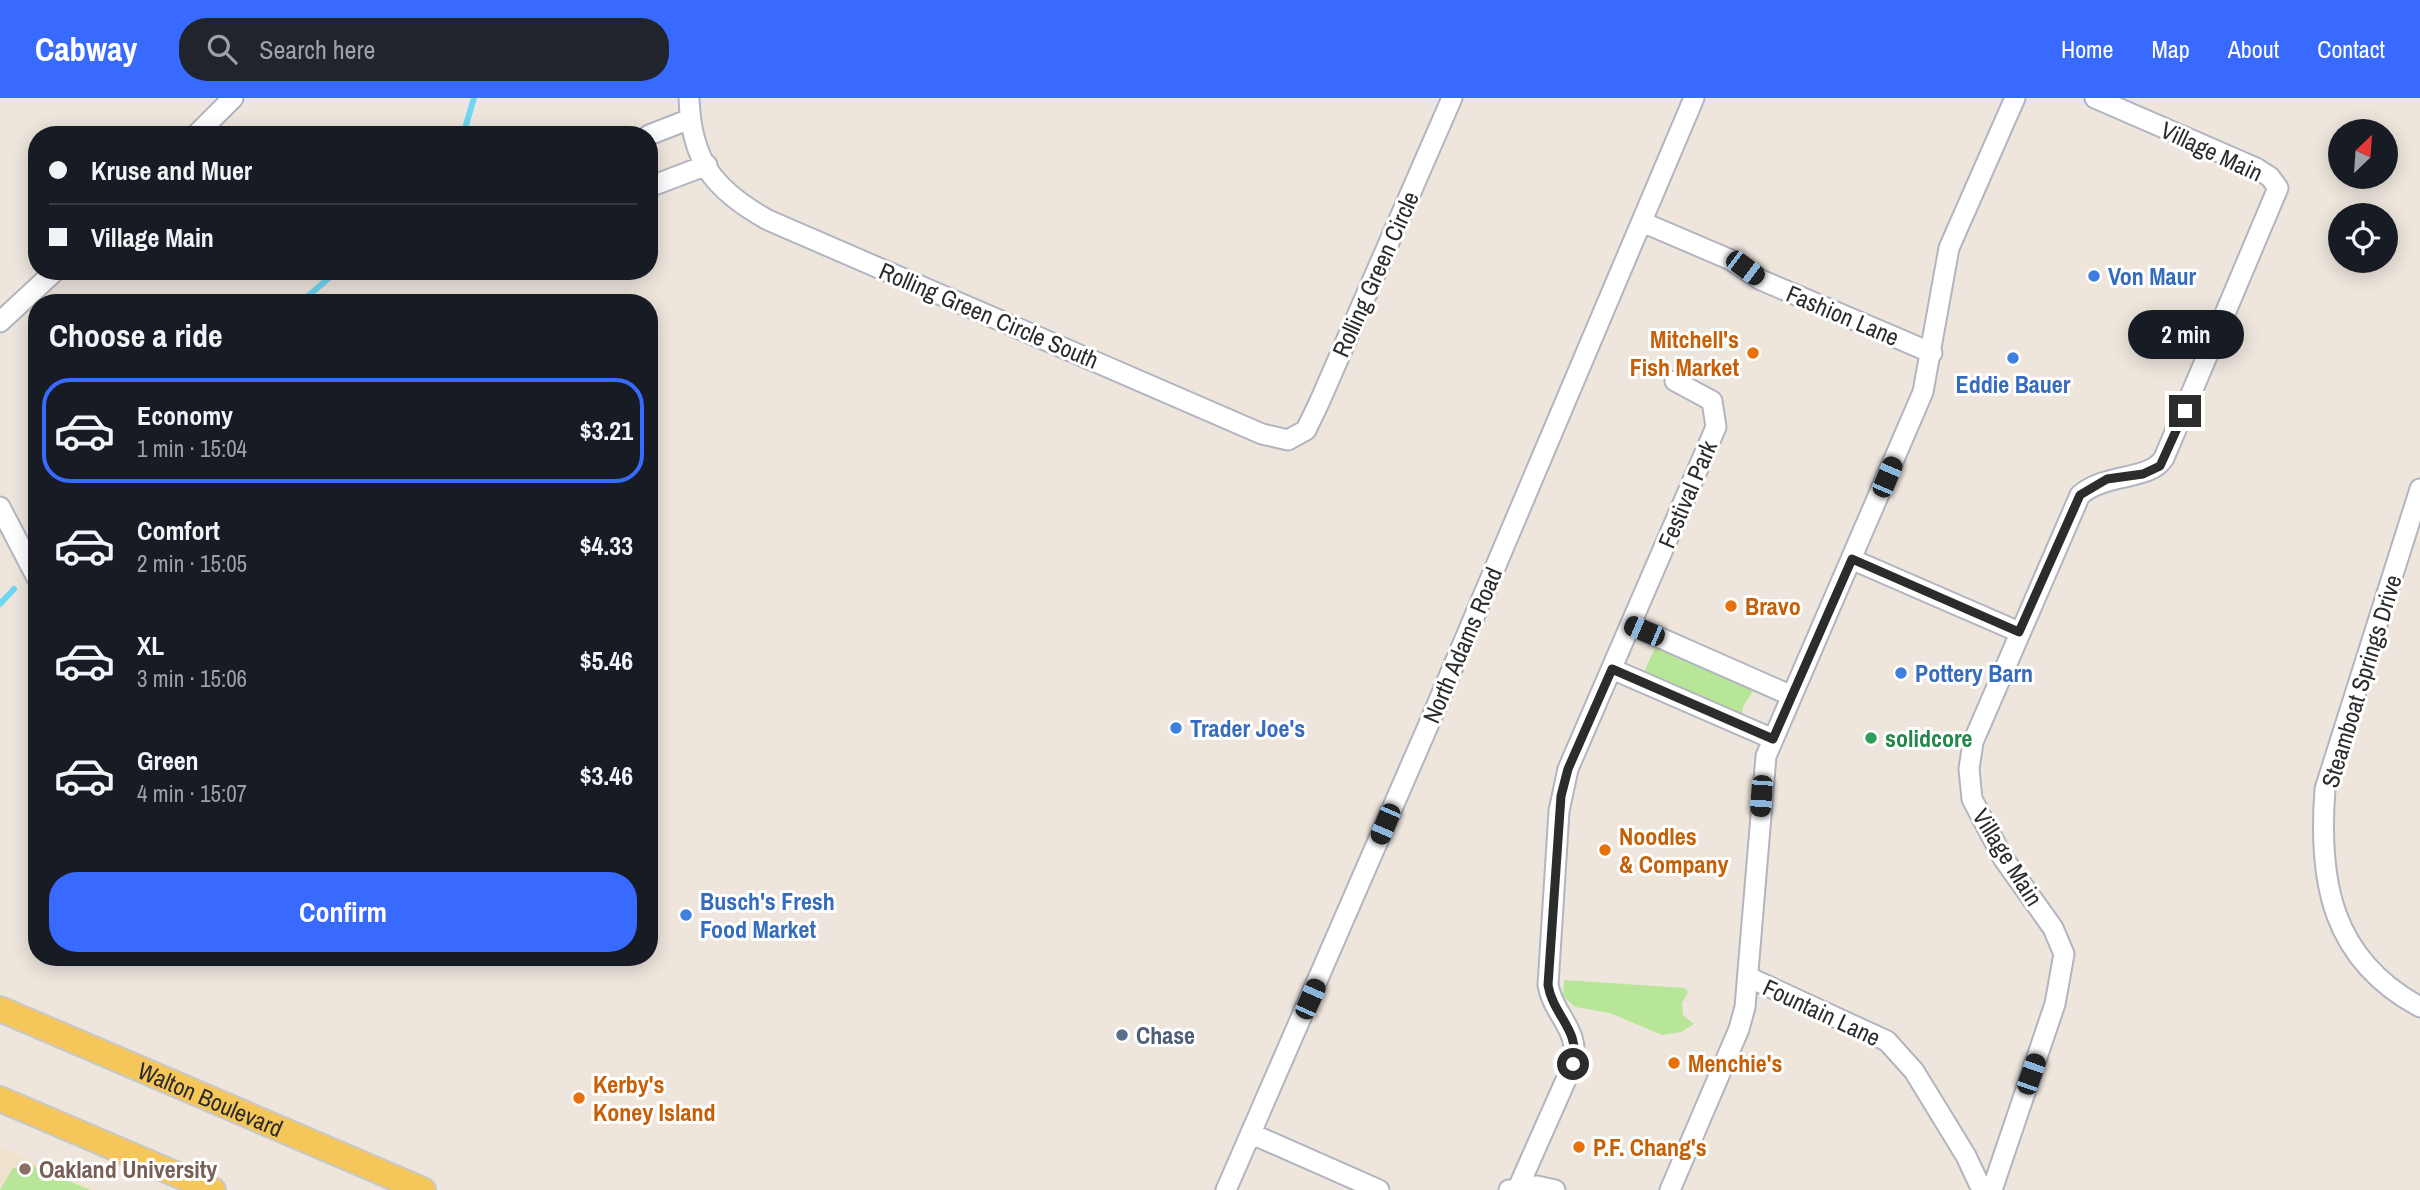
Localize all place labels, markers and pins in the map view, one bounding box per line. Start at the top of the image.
place label: Von Maur [2108,260,2197,292]
marker: Von Maur [2086,268,2102,284]
place label: Mitchell's Fish Market [1630,323,1739,383]
marker: Mitchell's Fish Market [1745,345,1761,361]
marker: Eddie Bauer [2005,350,2021,366]
place label: Eddie Bauer [1956,368,2071,400]
place label: Bravo [1745,590,1801,622]
marker: Bravo [1723,598,1739,614]
place label: Pottery Barn [1915,657,2033,689]
marker: Pottery Barn [1893,665,1909,681]
place label: Trader Joe's [1190,712,1305,744]
marker: Trader Joe's [1168,720,1184,736]
place label: solidcore [1885,722,1973,754]
marker: solidcore [1863,730,1879,746]
place label: Noodles & Company [1619,820,1728,880]
marker: Noodles & Company [1597,842,1613,858]
place label: Busch's Fresh Food Market [700,885,835,945]
marker: Busch's Fresh Food Market [678,907,694,923]
place label: Chase [1136,1019,1195,1051]
marker: Chase [1114,1027,1130,1043]
place label: Menchie's [1688,1047,1782,1079]
marker: Menchie's [1666,1055,1682,1071]
place label: Kerby's Koney Island [593,1068,716,1128]
marker: Kerby's Koney Island [571,1090,587,1106]
place label: P.F. Chang's [1593,1131,1707,1163]
marker: P.F. Chang's [1571,1139,1587,1155]
place label: Oakland University [39,1153,217,1185]
marker: Oakland University [17,1161,33,1177]

